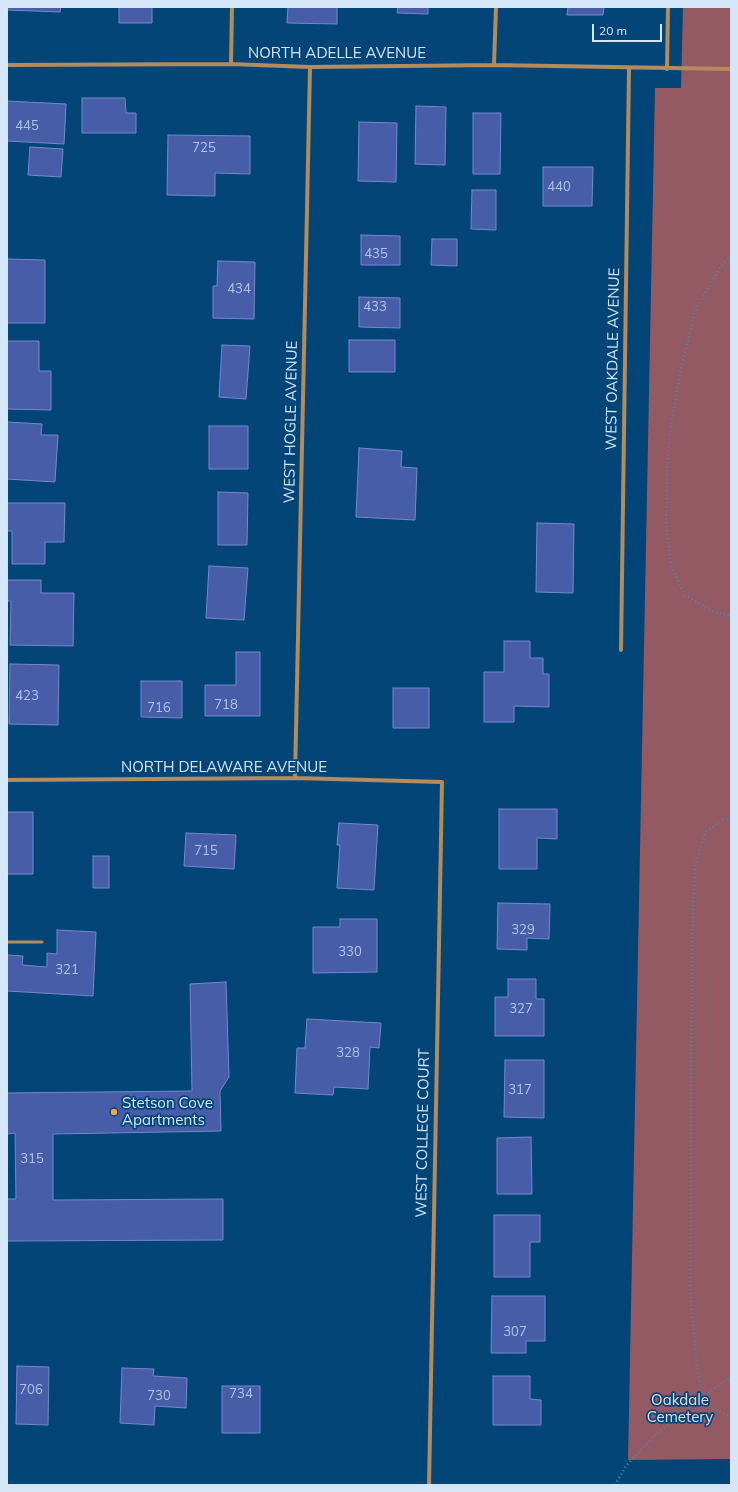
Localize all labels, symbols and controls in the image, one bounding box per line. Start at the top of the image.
scale bar [594,16,664,42]
text: 20 m [599,23,627,38]
street label: NORTH ADELLE AVENUE [248,44,426,62]
house number: 445 [15,118,39,134]
house number: 725 [192,140,216,156]
house number: 440 [547,179,571,195]
house number: 435 [364,246,388,262]
street label: WEST OAKDALE AVENUE [602,267,624,451]
house number: 434 [227,281,251,297]
house number: 433 [363,299,387,315]
street label: WEST HOGLE AVENUE [281,340,301,504]
house number: 423 [15,688,39,704]
house number: 718 [214,697,238,713]
house number: 716 [147,700,171,716]
street label: NORTH DELAWARE AVENUE [121,758,327,776]
house number: 715 [194,843,218,859]
house number: 329 [511,922,535,938]
house number: 330 [338,944,362,960]
house number: 321 [55,962,79,978]
house number: 327 [509,1001,533,1017]
house number: 328 [336,1045,360,1061]
street label: WEST COLLEGE COURT [413,1048,433,1218]
house number: 317 [508,1082,532,1098]
place label: Stetson Cove Apartments [122,1094,213,1129]
marker: Stetson Cove Apartments [109,1107,119,1117]
house number: 315 [20,1151,44,1167]
house number: 307 [503,1324,527,1340]
house number: 706 [19,1382,43,1398]
house number: 734 [229,1386,253,1402]
house number: 730 [147,1388,171,1404]
park label: Oakdale Cemetery [647,1391,713,1426]

